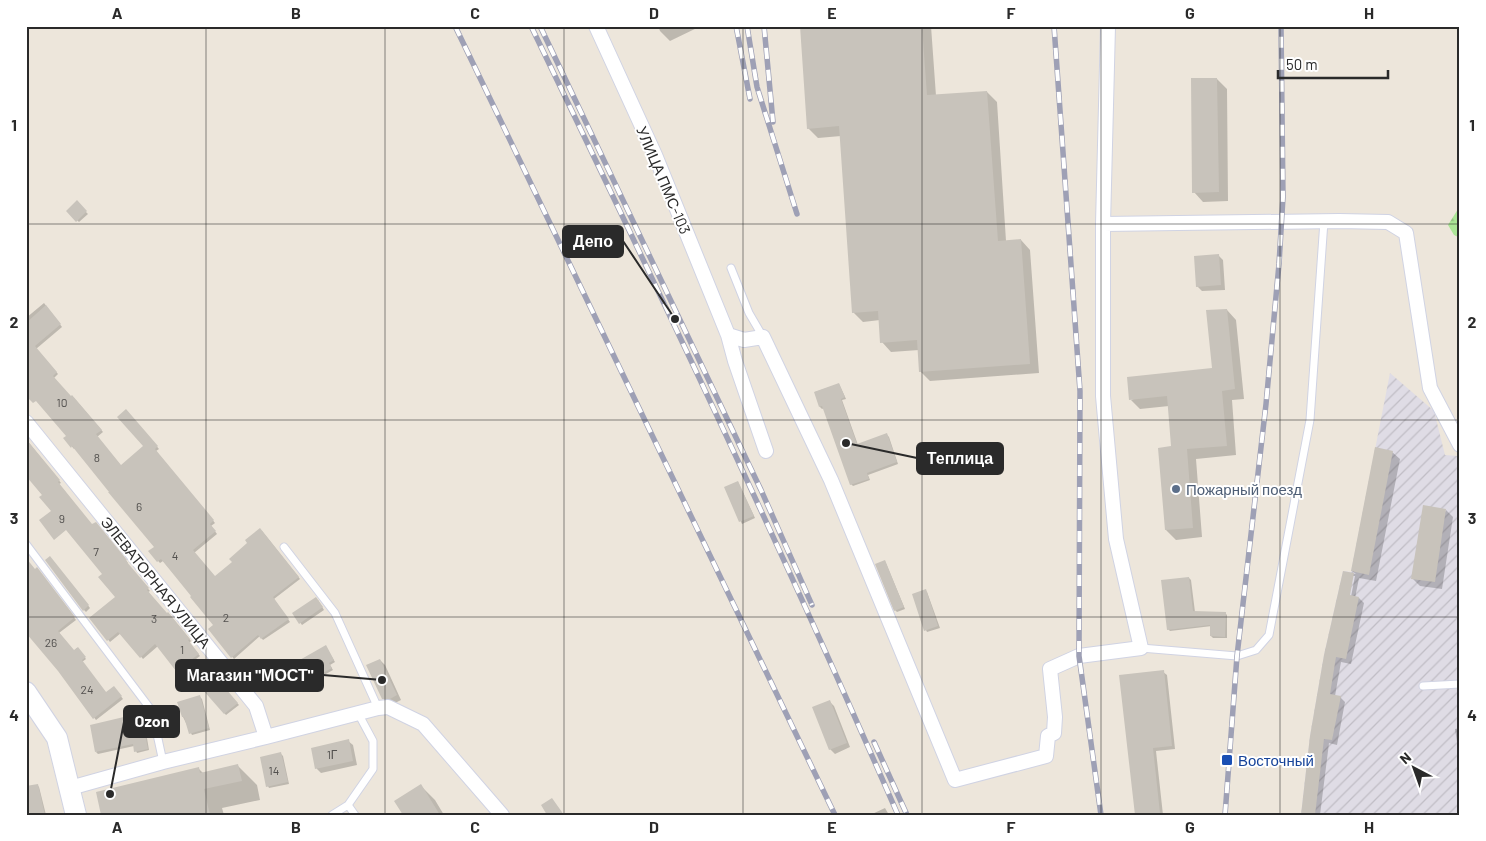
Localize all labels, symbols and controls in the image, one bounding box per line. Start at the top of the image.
text: A [112,3,123,22]
text: B [291,3,301,22]
text: C [470,3,480,22]
text: D [649,3,659,22]
text: E [827,3,837,22]
text: F [1007,3,1016,22]
text: G [1185,3,1195,22]
text: H [1364,3,1374,22]
scale bar [1278,48,1388,80]
text: 50 m [1286,55,1318,73]
text: 1 [11,115,17,134]
text: 1 [1469,115,1475,134]
street label: УЛИЦА ПМС-103 [633,123,695,237]
callout: Депо [563,226,623,257]
text: Депо [573,231,613,250]
text: 2 [10,312,19,331]
text: 2 [1468,312,1477,331]
house number: 10 [57,395,67,409]
callout: Теплица [917,443,1003,474]
text: Теплица [927,448,993,467]
house number: 8 [94,450,100,464]
place label: Пожарный поезд [1186,480,1302,498]
marker: Пожарный поезд [1170,483,1182,495]
house number: 6 [136,499,142,513]
text: 3 [10,508,18,527]
text: 3 [1468,508,1476,527]
house number: 9 [59,511,65,525]
street label: ЭЛЕВАТОРНАЯ УЛИЦА [97,513,215,651]
house number: 7 [93,544,99,558]
house number: 4 [172,548,178,562]
house number: 2 [223,610,229,624]
house number: 3 [151,611,157,625]
house number: 26 [45,635,57,649]
house number: 1 [180,642,184,656]
callout: Магазин "МОСТ" [176,660,323,691]
text: Магазин "МОСТ" [186,665,314,684]
house number: 24 [80,682,94,696]
text: 4 [9,705,19,724]
text: 4 [1467,705,1477,724]
callout: Ozon [124,706,179,737]
text: Ozon [135,711,169,730]
north arrow [1388,744,1438,794]
house number: 1Г [327,747,338,761]
text: N [1396,748,1414,767]
place label: Восточный [1238,751,1314,769]
marker: Восточный [1220,753,1234,767]
house number: 14 [269,763,279,777]
text: A [112,817,123,836]
text: B [291,817,301,836]
text: C [470,817,480,836]
text: D [649,817,659,836]
text: E [827,817,837,836]
text: F [1007,817,1016,836]
text: G [1185,817,1195,836]
text: H [1364,817,1374,836]

